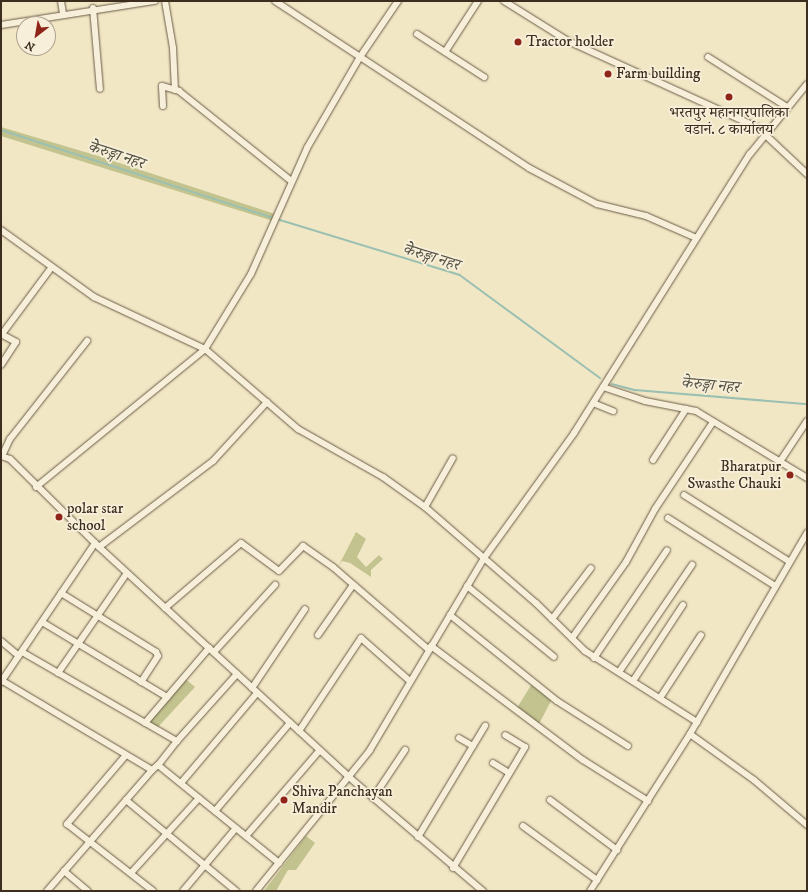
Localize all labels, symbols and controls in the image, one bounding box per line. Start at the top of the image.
north arrow [16,16,56,56]
place label: Tractor holder [526,33,614,51]
text: N [23,37,38,54]
marker: Tractor holder [513,37,523,47]
place label: Farm building [616,65,700,83]
marker: Farm building [603,69,613,79]
marker: भरतपुर महानगरपालिका वडानं. ८ कार्यालय [724,92,734,102]
place label: भरतपुर महानगरपालिका वडानं. ८ कार्यालय [669,103,789,138]
water label: केेरुङ्गा नहर [85,137,147,173]
water label: केेरुङ्गा नहर [400,239,462,275]
water label: केरुङ्गा नहर [680,373,740,397]
place label: Bharatpur Swasthe Chauki [687,457,781,492]
marker: Bharatpur Swasthe Chauki [784,469,796,481]
place label: polar star school [67,499,123,534]
marker: polar star school [54,512,64,522]
place label: Shiva Panchayan Mandir [292,782,393,817]
marker: Shiva Panchayan Mandir [279,795,289,805]

